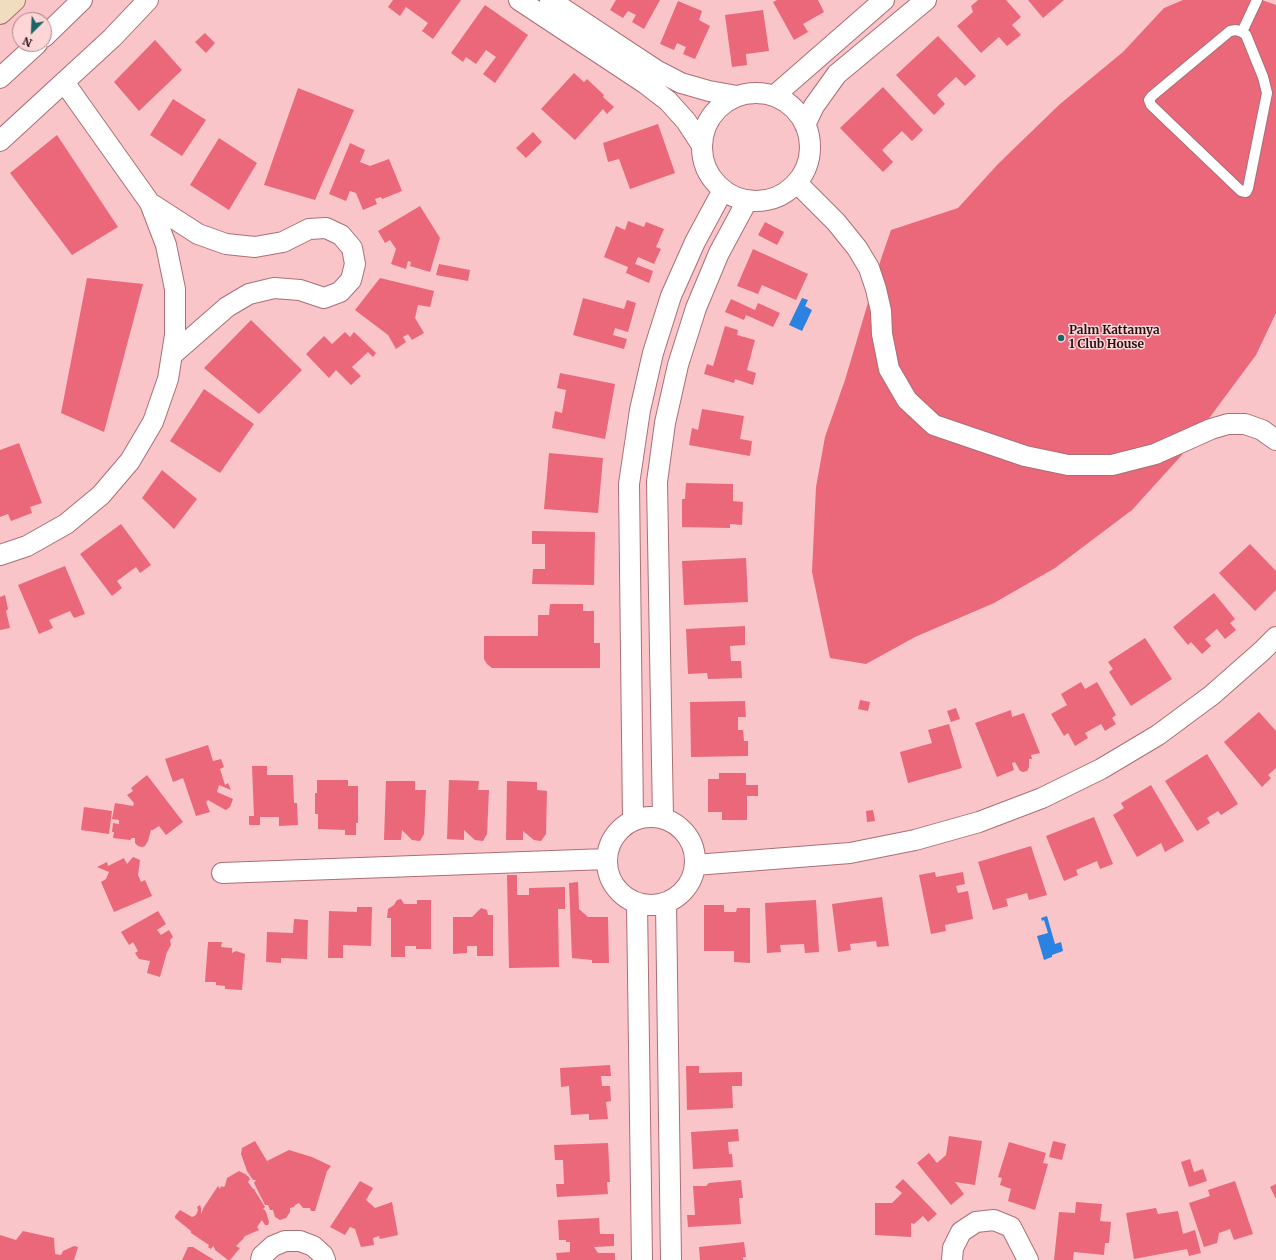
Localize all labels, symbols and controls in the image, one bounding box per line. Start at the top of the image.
north arrow [12,12,52,52]
text: N [21,34,34,50]
place label: Palm Kattamya 1 Club House [1069,324,1160,352]
marker: Palm Kattamya 1 Club House [1056,333,1066,343]

